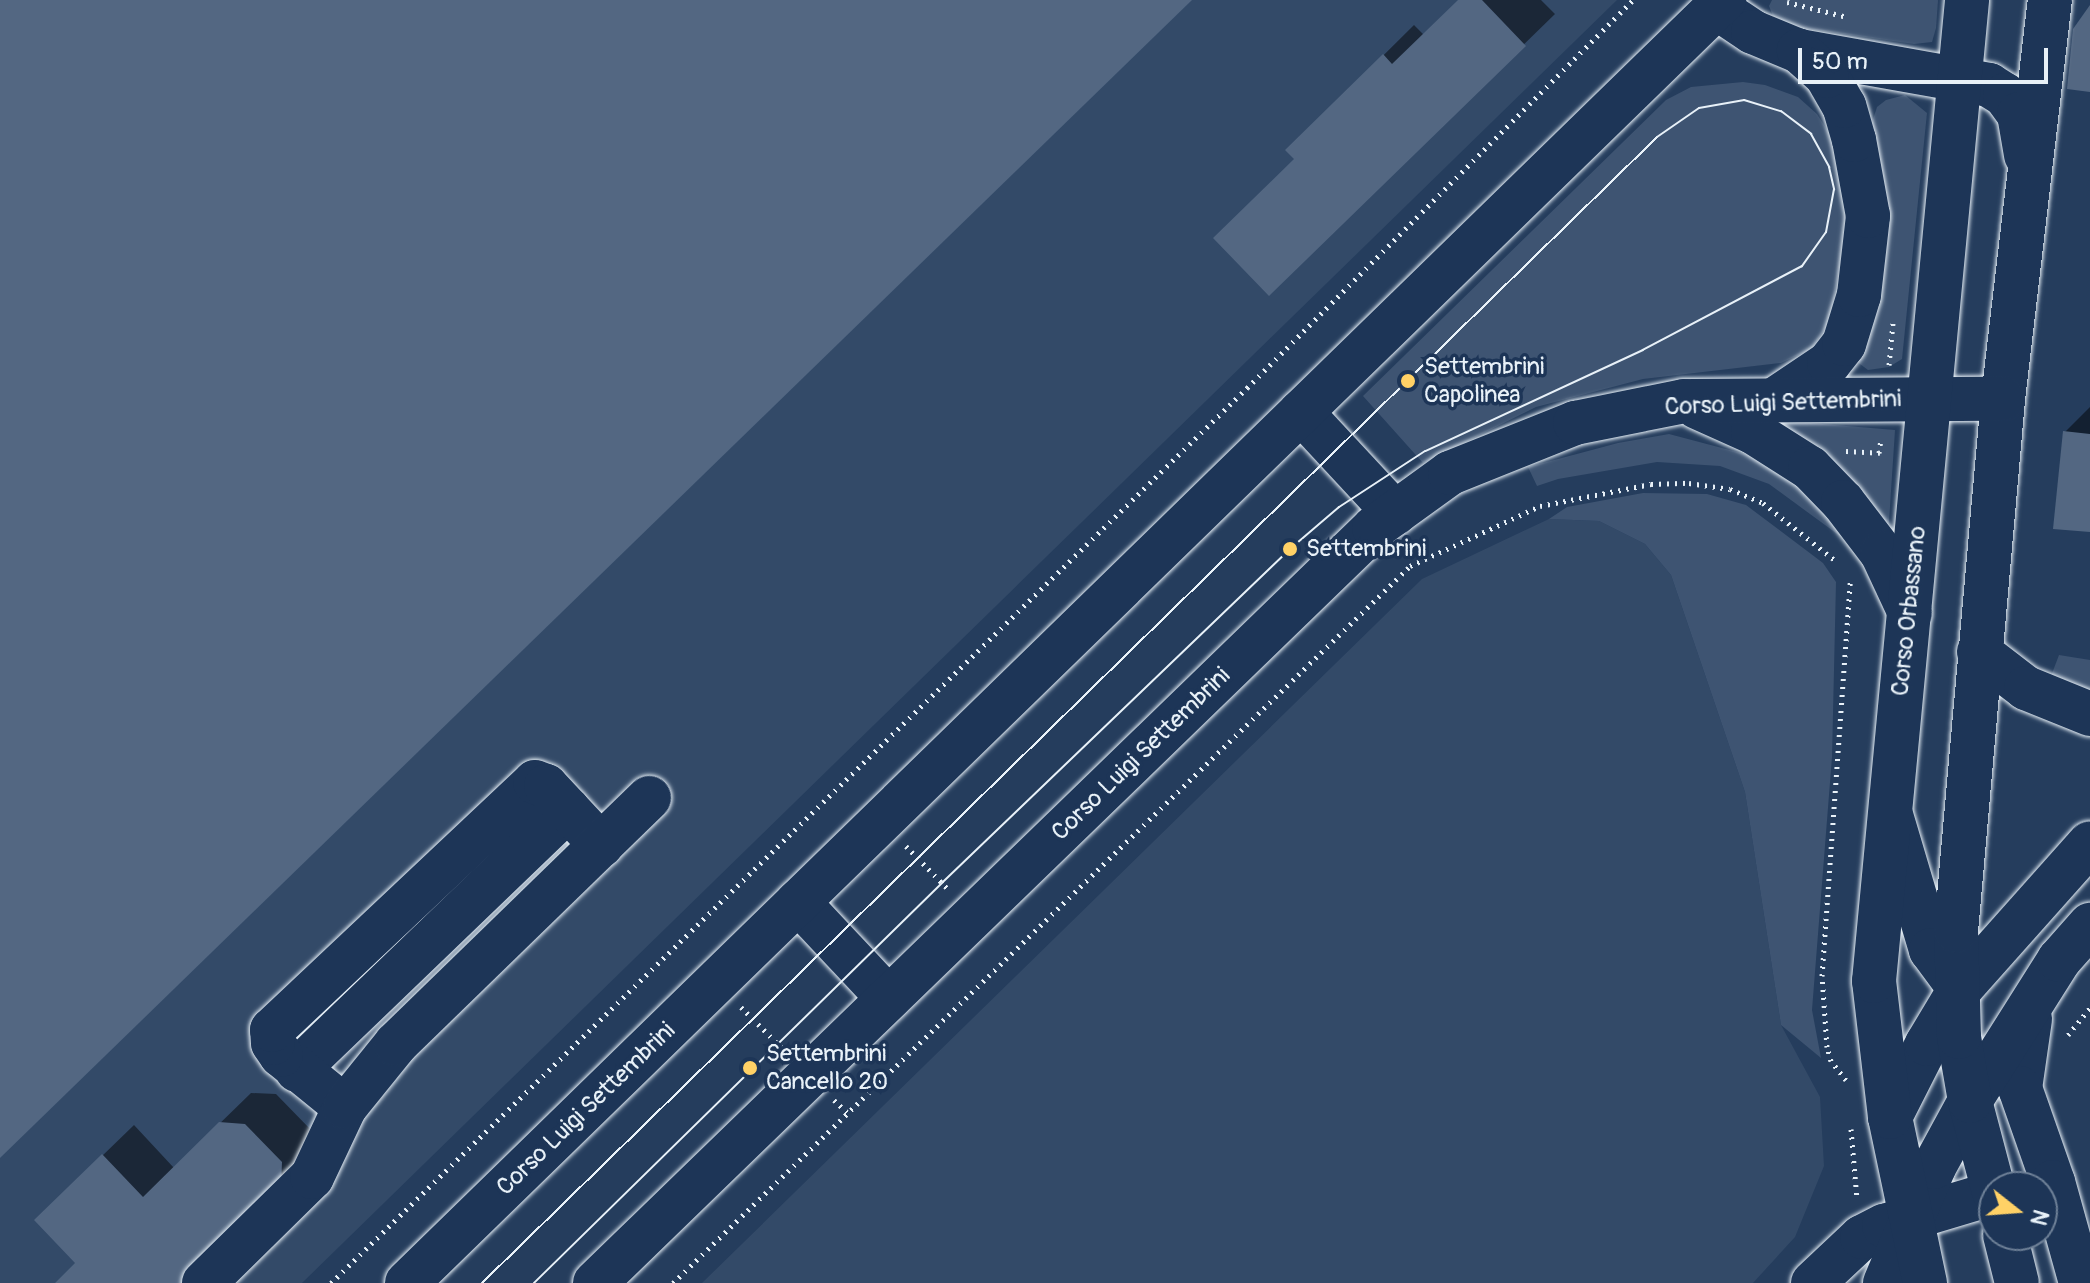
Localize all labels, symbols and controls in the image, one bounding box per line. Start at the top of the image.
scale bar [1802,32,2052,82]
text: 50 m [1812,47,1868,76]
place label: Settembrini Capolinea [1424,353,1544,409]
marker: Settembrini Capolinea [1399,372,1417,390]
street label: Corso Luigi Settembrini [1664,384,1902,422]
street label: Corso Orbassano [1886,525,1932,697]
place label: Settembrini [1306,535,1426,563]
marker: Settembrini [1281,540,1299,558]
street label: Corso Luigi Settembrini [1046,661,1236,847]
street label: Corso Luigi Settembrini [491,1016,681,1202]
place label: Settembrini Cancello 20 [766,1040,888,1096]
marker: Settembrini Cancello 20 [741,1059,759,1077]
north arrow [1978,1171,2058,1251]
text: N [2023,1206,2055,1229]

